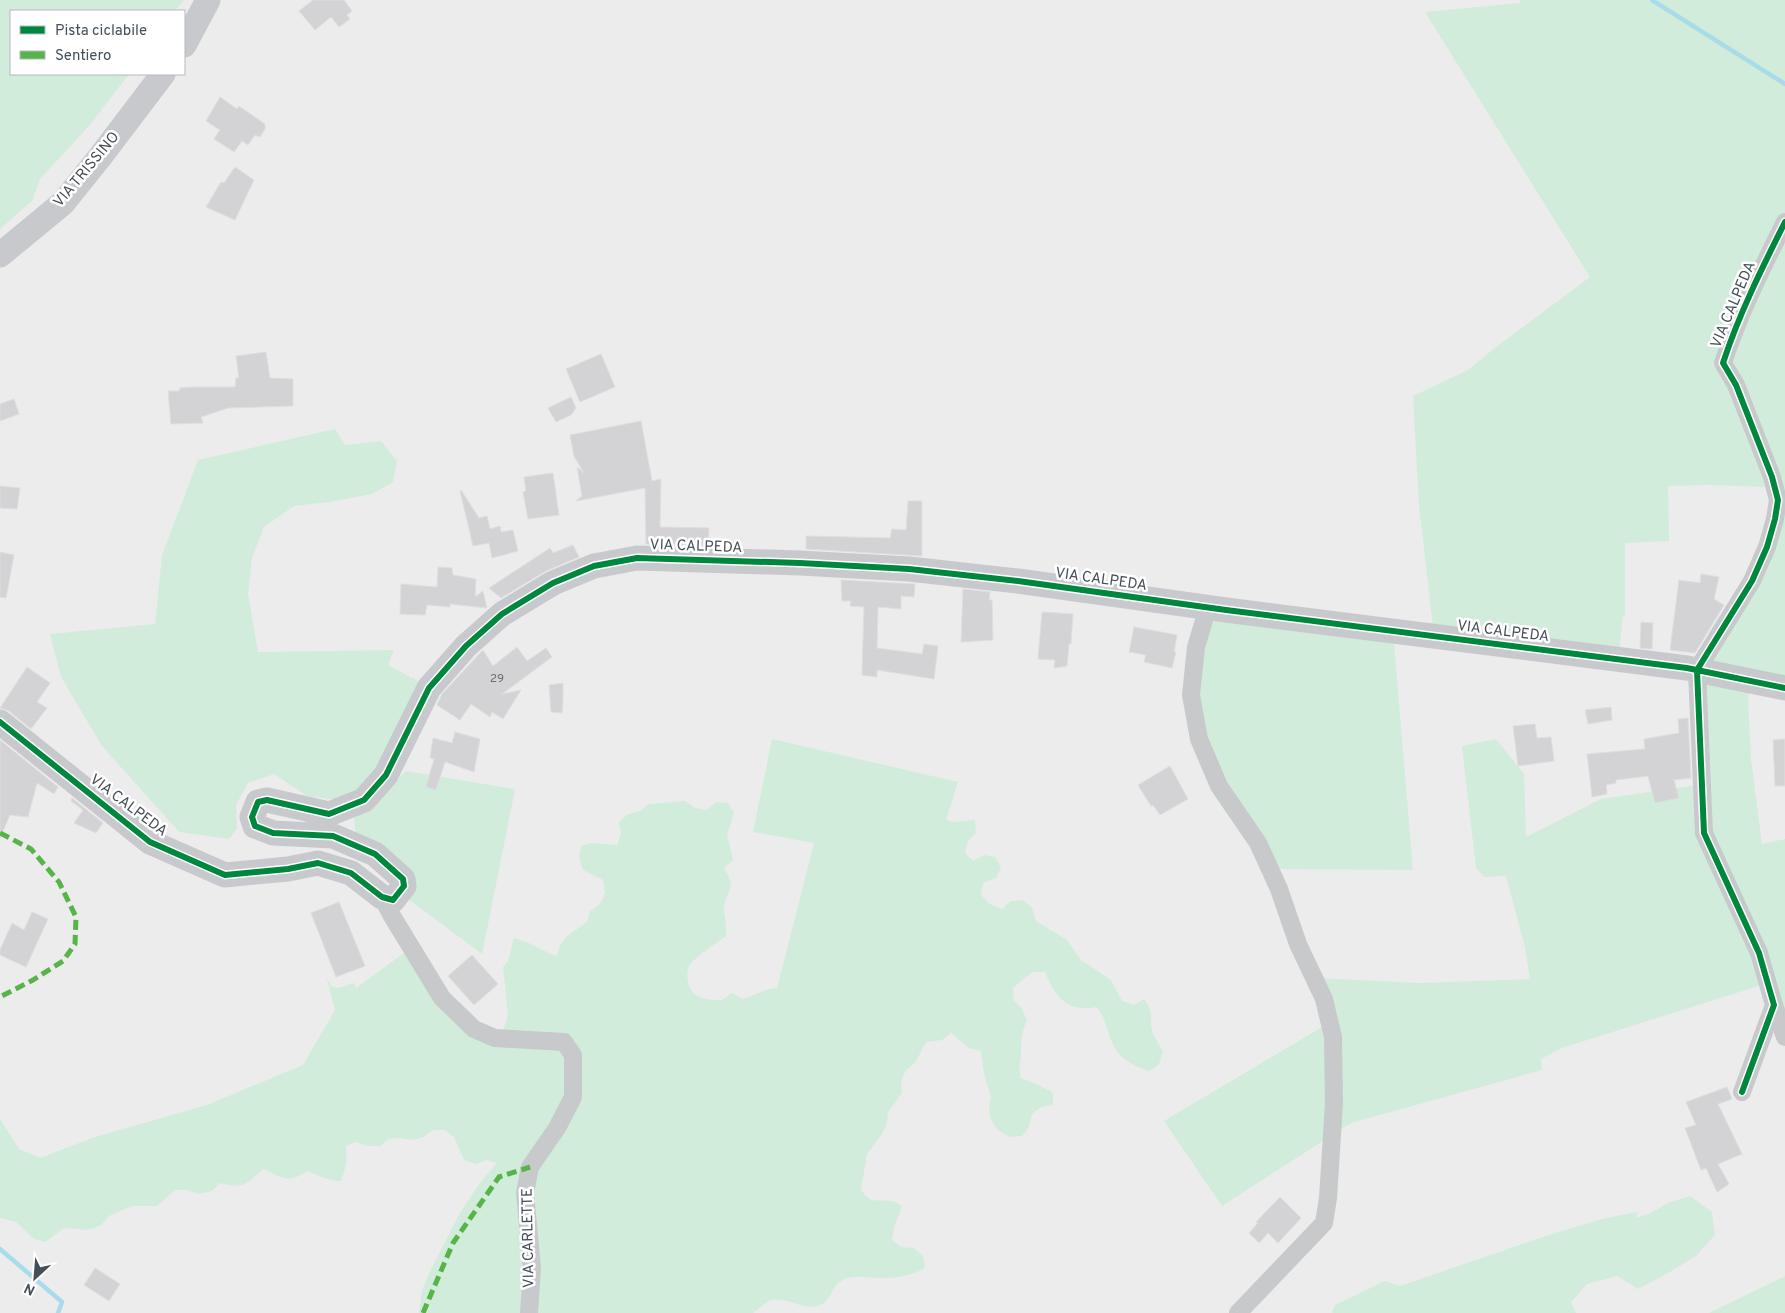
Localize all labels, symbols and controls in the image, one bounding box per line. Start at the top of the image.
legend [10,10,185,75]
text: Pista ciclabile [55,22,147,41]
text: Sentiero [55,47,111,66]
street label: VIA TRISSINO [50,128,124,212]
street label: VIA CALPEDA [1707,259,1761,351]
street label: VIA CALPEDA [649,536,743,558]
street label: VIA CALPEDA [1054,564,1148,596]
street label: VIA CALPEDA [1456,617,1550,647]
house number: 29 [490,671,504,687]
street label: VIA CALPEDA [85,771,171,841]
street label: VIA CARLETTE [519,1188,539,1288]
north arrow [10,1253,60,1303]
text: N [22,1278,38,1298]

